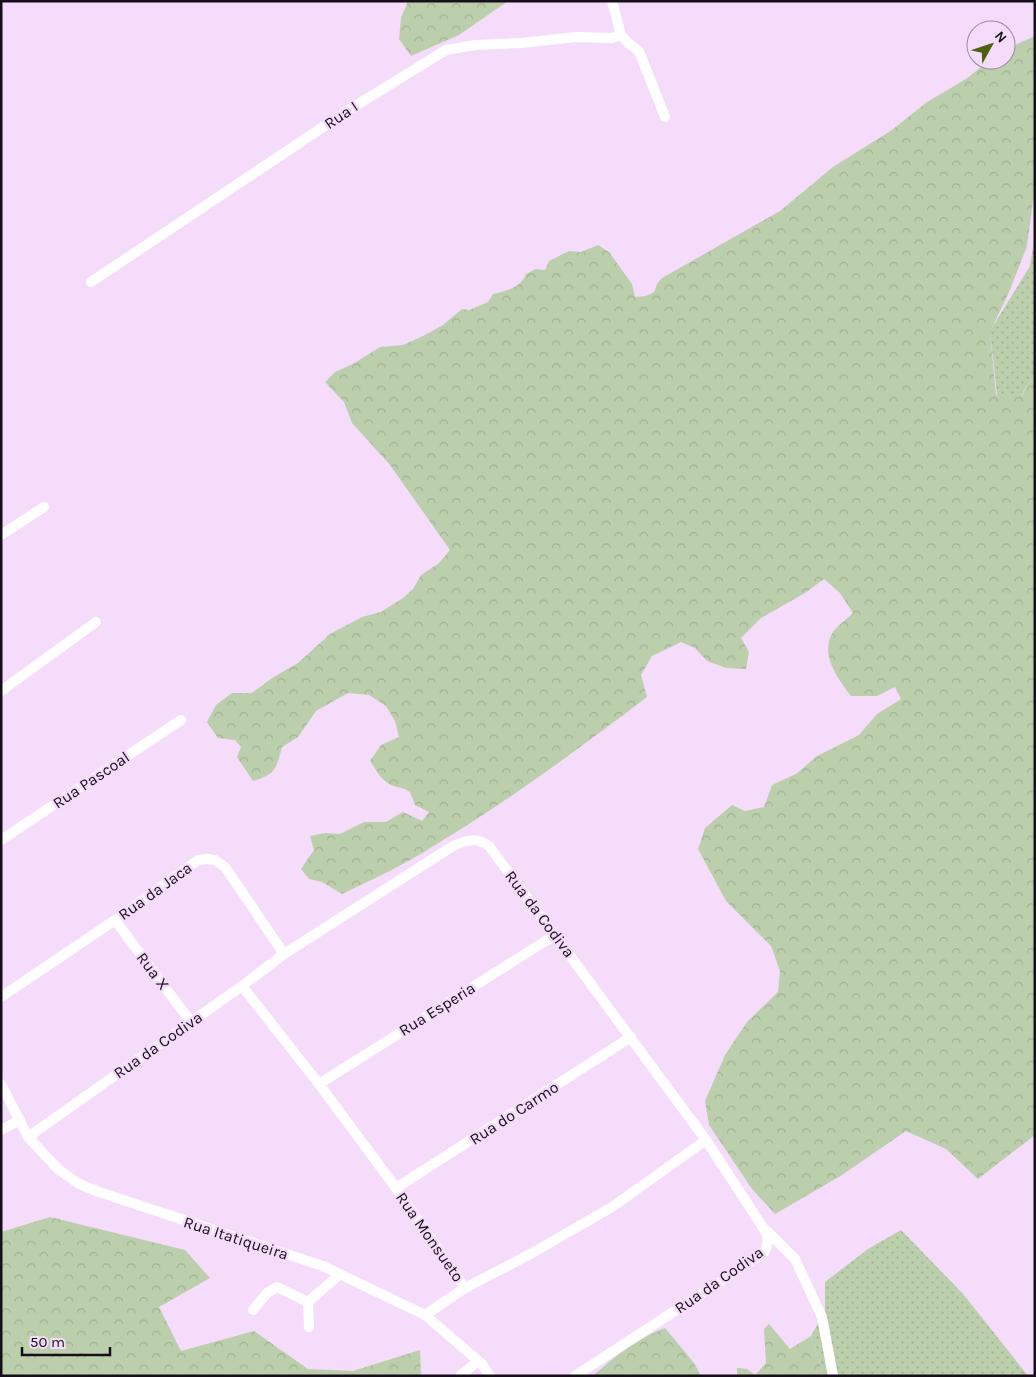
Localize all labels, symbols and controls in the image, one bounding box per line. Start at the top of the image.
north arrow [966,20,1016,70]
text: N [991,28,1010,46]
street label: Rua I [321,97,361,133]
street label: Rua Pascoal [49,747,133,813]
street label: Rua da Jaca [114,858,196,924]
street label: Rua da Codiva [501,867,579,961]
street label: Rua X [133,948,173,994]
street label: Rua Esperia [395,978,479,1040]
street label: Rua da Codiva [110,1007,206,1083]
street label: Rua do Carmo [466,1077,562,1149]
street label: Rua Monsueto [392,1188,468,1286]
street label: Rua Itatiqueira [181,1212,291,1264]
street label: Rua da Codiva [671,1242,767,1318]
scale bar [22,1324,110,1356]
text: 50 m [30,1333,65,1351]

